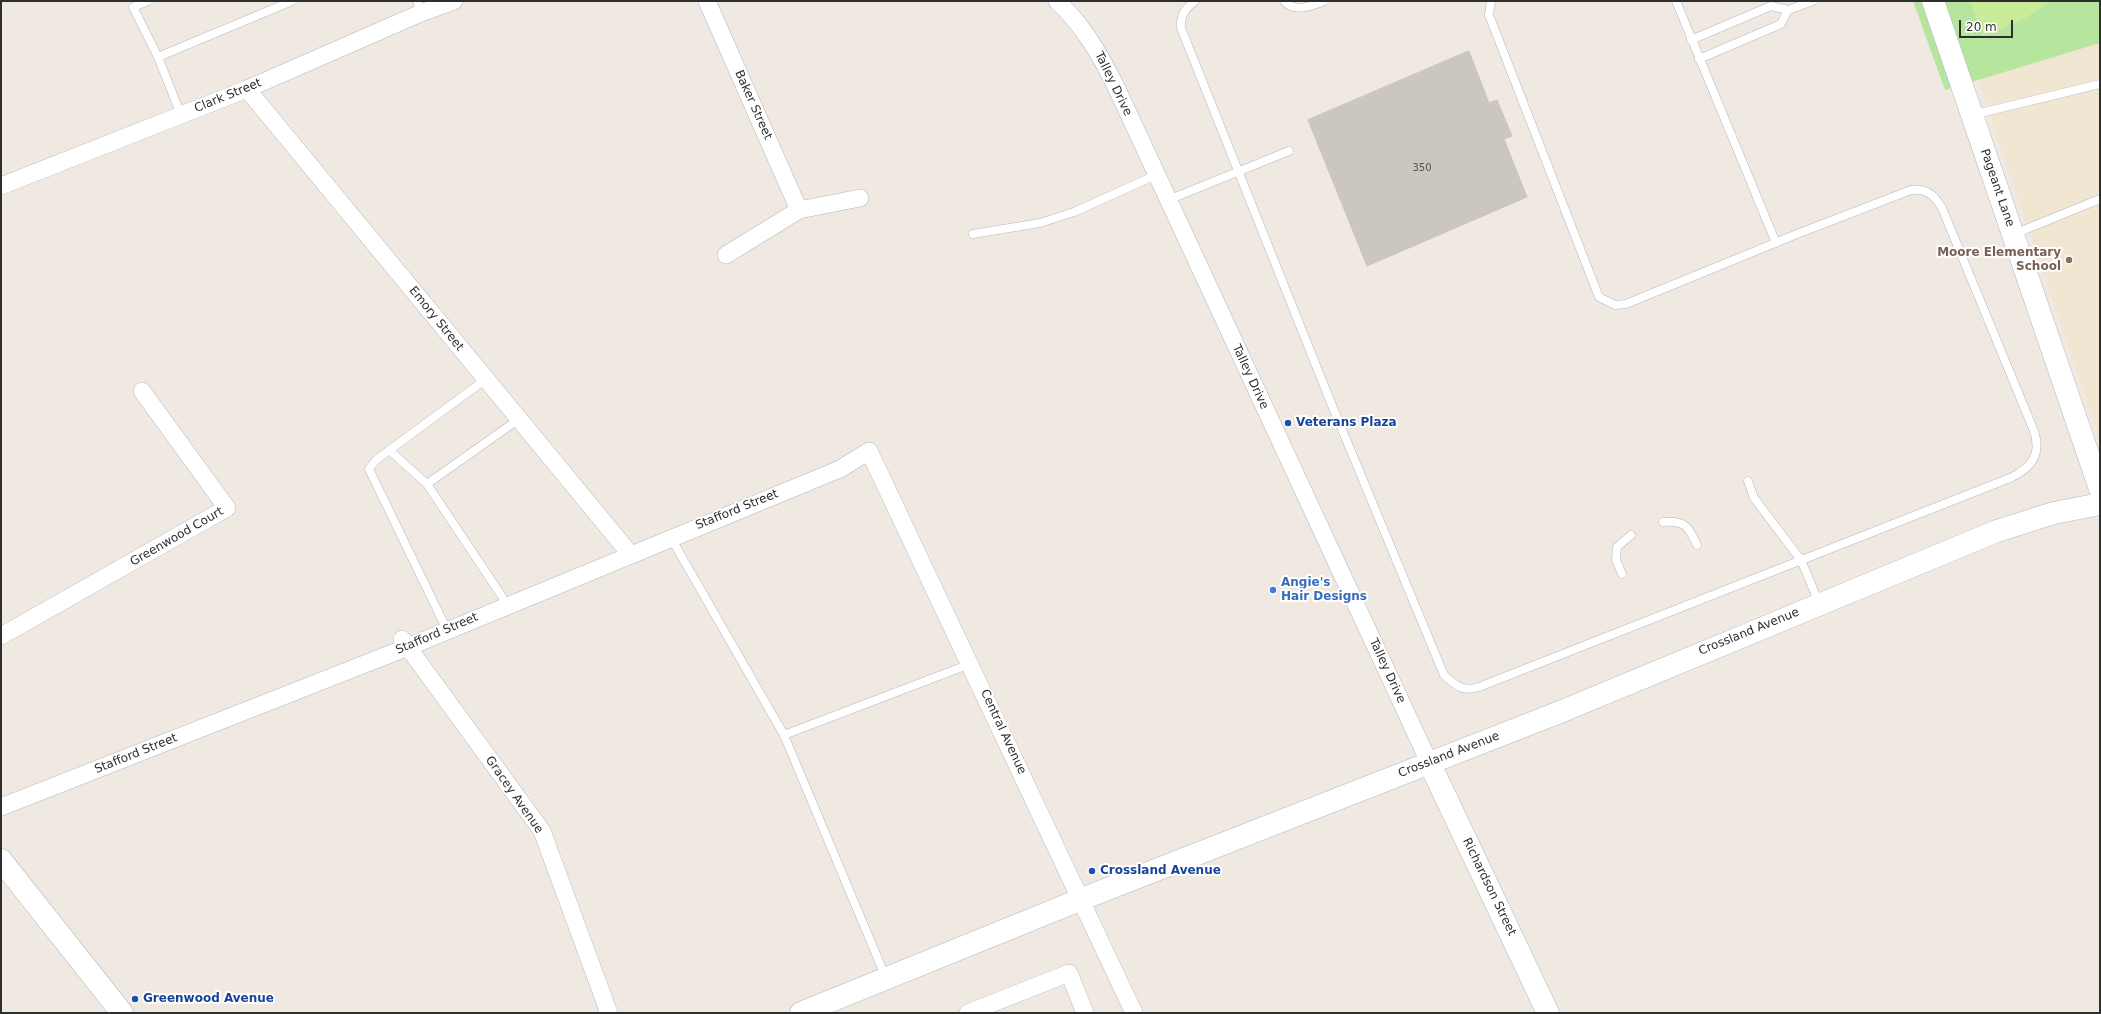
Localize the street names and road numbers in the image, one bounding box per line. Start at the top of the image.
street label: Talley Drive [1091,50,1135,118]
street label: Baker Street [731,68,775,142]
street label: Clark Street [192,76,264,116]
street label: Pageant Lane [1977,147,2017,229]
street label: Emory Street [406,284,466,354]
street label: Talley Drive [1229,342,1271,412]
street label: Stafford Street [694,487,780,533]
street label: Greenwood Court [128,504,226,570]
street label: Crossland Avenue [1697,605,1801,659]
street label: Stafford Street [394,610,480,658]
street label: Talley Drive [1366,636,1408,706]
street label: Central Avenue [977,687,1029,777]
street label: Crossland Avenue [1396,729,1502,781]
street label: Stafford Street [93,731,179,777]
street label: Gracey Avenue [482,754,546,836]
street label: Richardson Street [1459,836,1519,938]

